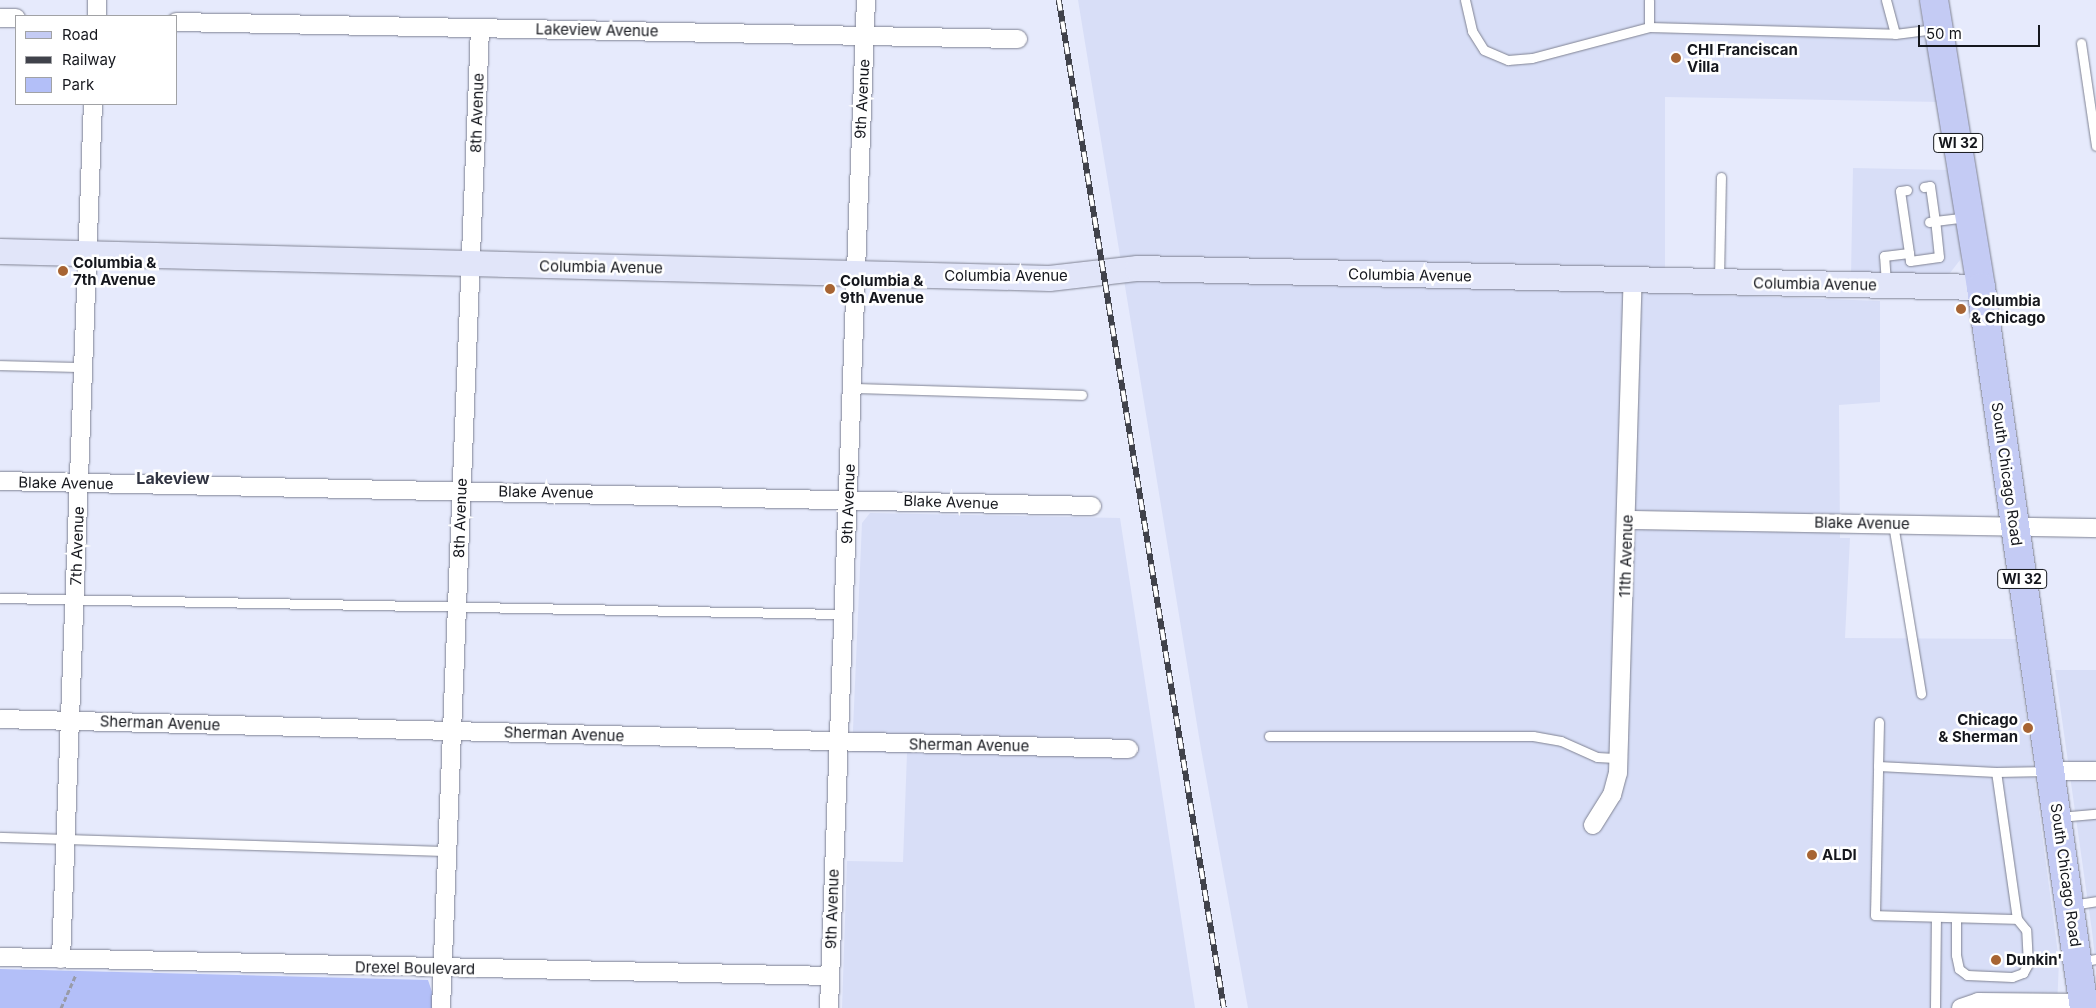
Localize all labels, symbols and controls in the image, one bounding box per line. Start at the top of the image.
legend [15,15,178,105]
scale bar [1921,15,2044,47]
street label: Lakeview Avenue [535,20,659,40]
text: 50 m [1926,24,1962,43]
text: Road [62,25,98,44]
place label: CHI Franciscan Villa [1687,40,1798,75]
text: Railway [62,50,116,69]
marker: CHI Franciscan Villa [1669,51,1683,65]
street label: 9th Avenue [851,58,873,140]
street label: 8th Avenue [467,73,487,153]
text: Park [62,75,94,94]
road number: WI 32 [1933,132,1983,154]
place label: Columbia & 7th Avenue [73,253,156,288]
street label: Columbia Avenue [539,257,663,277]
marker: Columbia & 7th Avenue [57,265,69,277]
street label: Columbia Avenue [1348,265,1472,285]
street label: Columbia Avenue [944,267,1068,285]
place label: Columbia & 9th Avenue [840,271,924,306]
street label: Columbia Avenue [1753,274,1877,294]
marker: Columbia & 9th Avenue [824,283,836,295]
place label: Columbia & Chicago [1971,291,2045,326]
marker: Columbia & Chicago [1955,303,1967,315]
street label: South Chicago Road [1988,401,2026,547]
street label: 9th Avenue [838,464,858,544]
district label: Lakeview [136,468,210,488]
street label: Blake Avenue [18,473,114,493]
street label: 8th Avenue [450,478,470,558]
street label: Blake Avenue [498,482,594,502]
street label: Blake Avenue [903,491,999,513]
street label: 7th Avenue [67,506,87,586]
street label: Blake Avenue [1814,513,1910,533]
street label: 11th Avenue [1616,514,1636,598]
road number: WI 32 [1997,568,2047,590]
place label: Chicago & Sherman [1938,710,2018,745]
street label: Sherman Avenue [99,712,221,734]
marker: Chicago & Sherman [2022,722,2034,734]
street label: Sherman Avenue [503,723,625,745]
street label: Sherman Avenue [909,735,1029,755]
street label: South Chicago Road [2047,802,2085,948]
place label: ALDI [1822,846,1857,864]
marker: ALDI [1806,849,1818,861]
street label: 9th Avenue [822,869,842,949]
place label: Dunkin' [2006,951,2062,969]
marker: Dunkin' [1990,954,2002,966]
street label: Drexel Boulevard [355,958,475,978]

